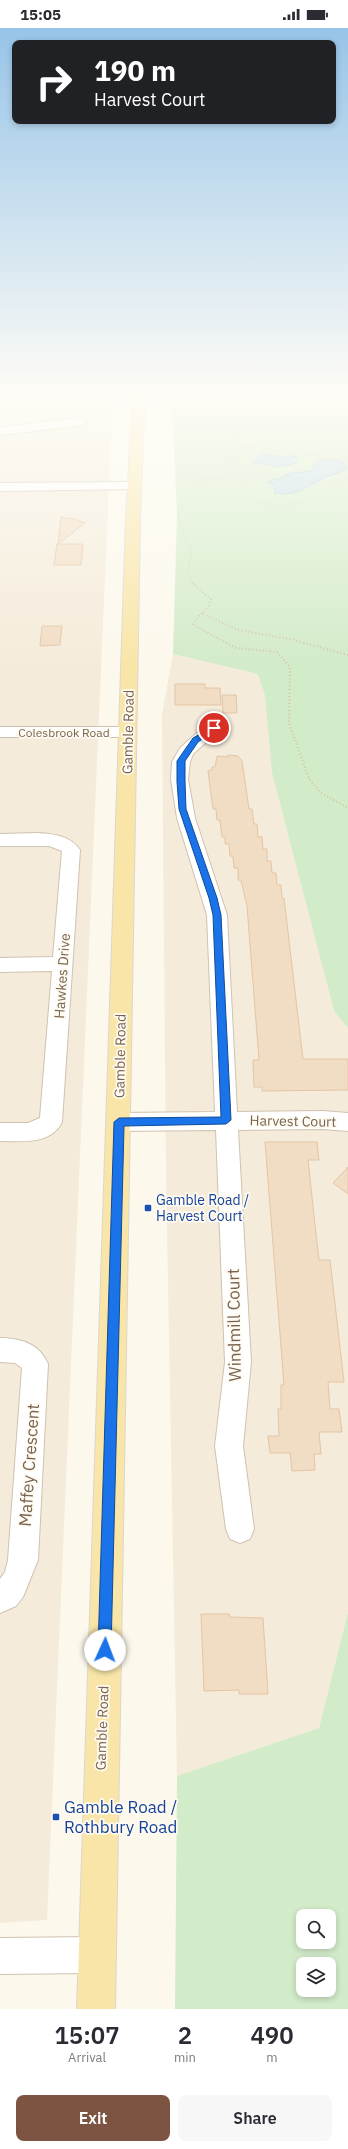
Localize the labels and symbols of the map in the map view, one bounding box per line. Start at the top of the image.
street label: Gamble Road [118,690,138,774]
pin [197,711,231,745]
street label: Colesbrook Road [18,725,110,740]
street label: Hawkes Drive [50,932,74,1019]
street label: Gamble Road [110,1014,130,1098]
street label: Harvest Court [250,1111,337,1131]
place label: Gamble Road / Harvest Court [156,1191,249,1225]
marker: Gamble Road / Harvest Court [143,1203,153,1213]
street label: Windmill Court [222,1268,246,1382]
street label: Maffey Crescent [14,1403,44,1527]
position arrow [84,1629,126,1671]
street label: Gamble Road [92,1685,112,1771]
place label: Gamble Road / Rothbury Road [64,1796,177,1838]
marker: Gamble Road / Rothbury Road [51,1812,61,1822]

